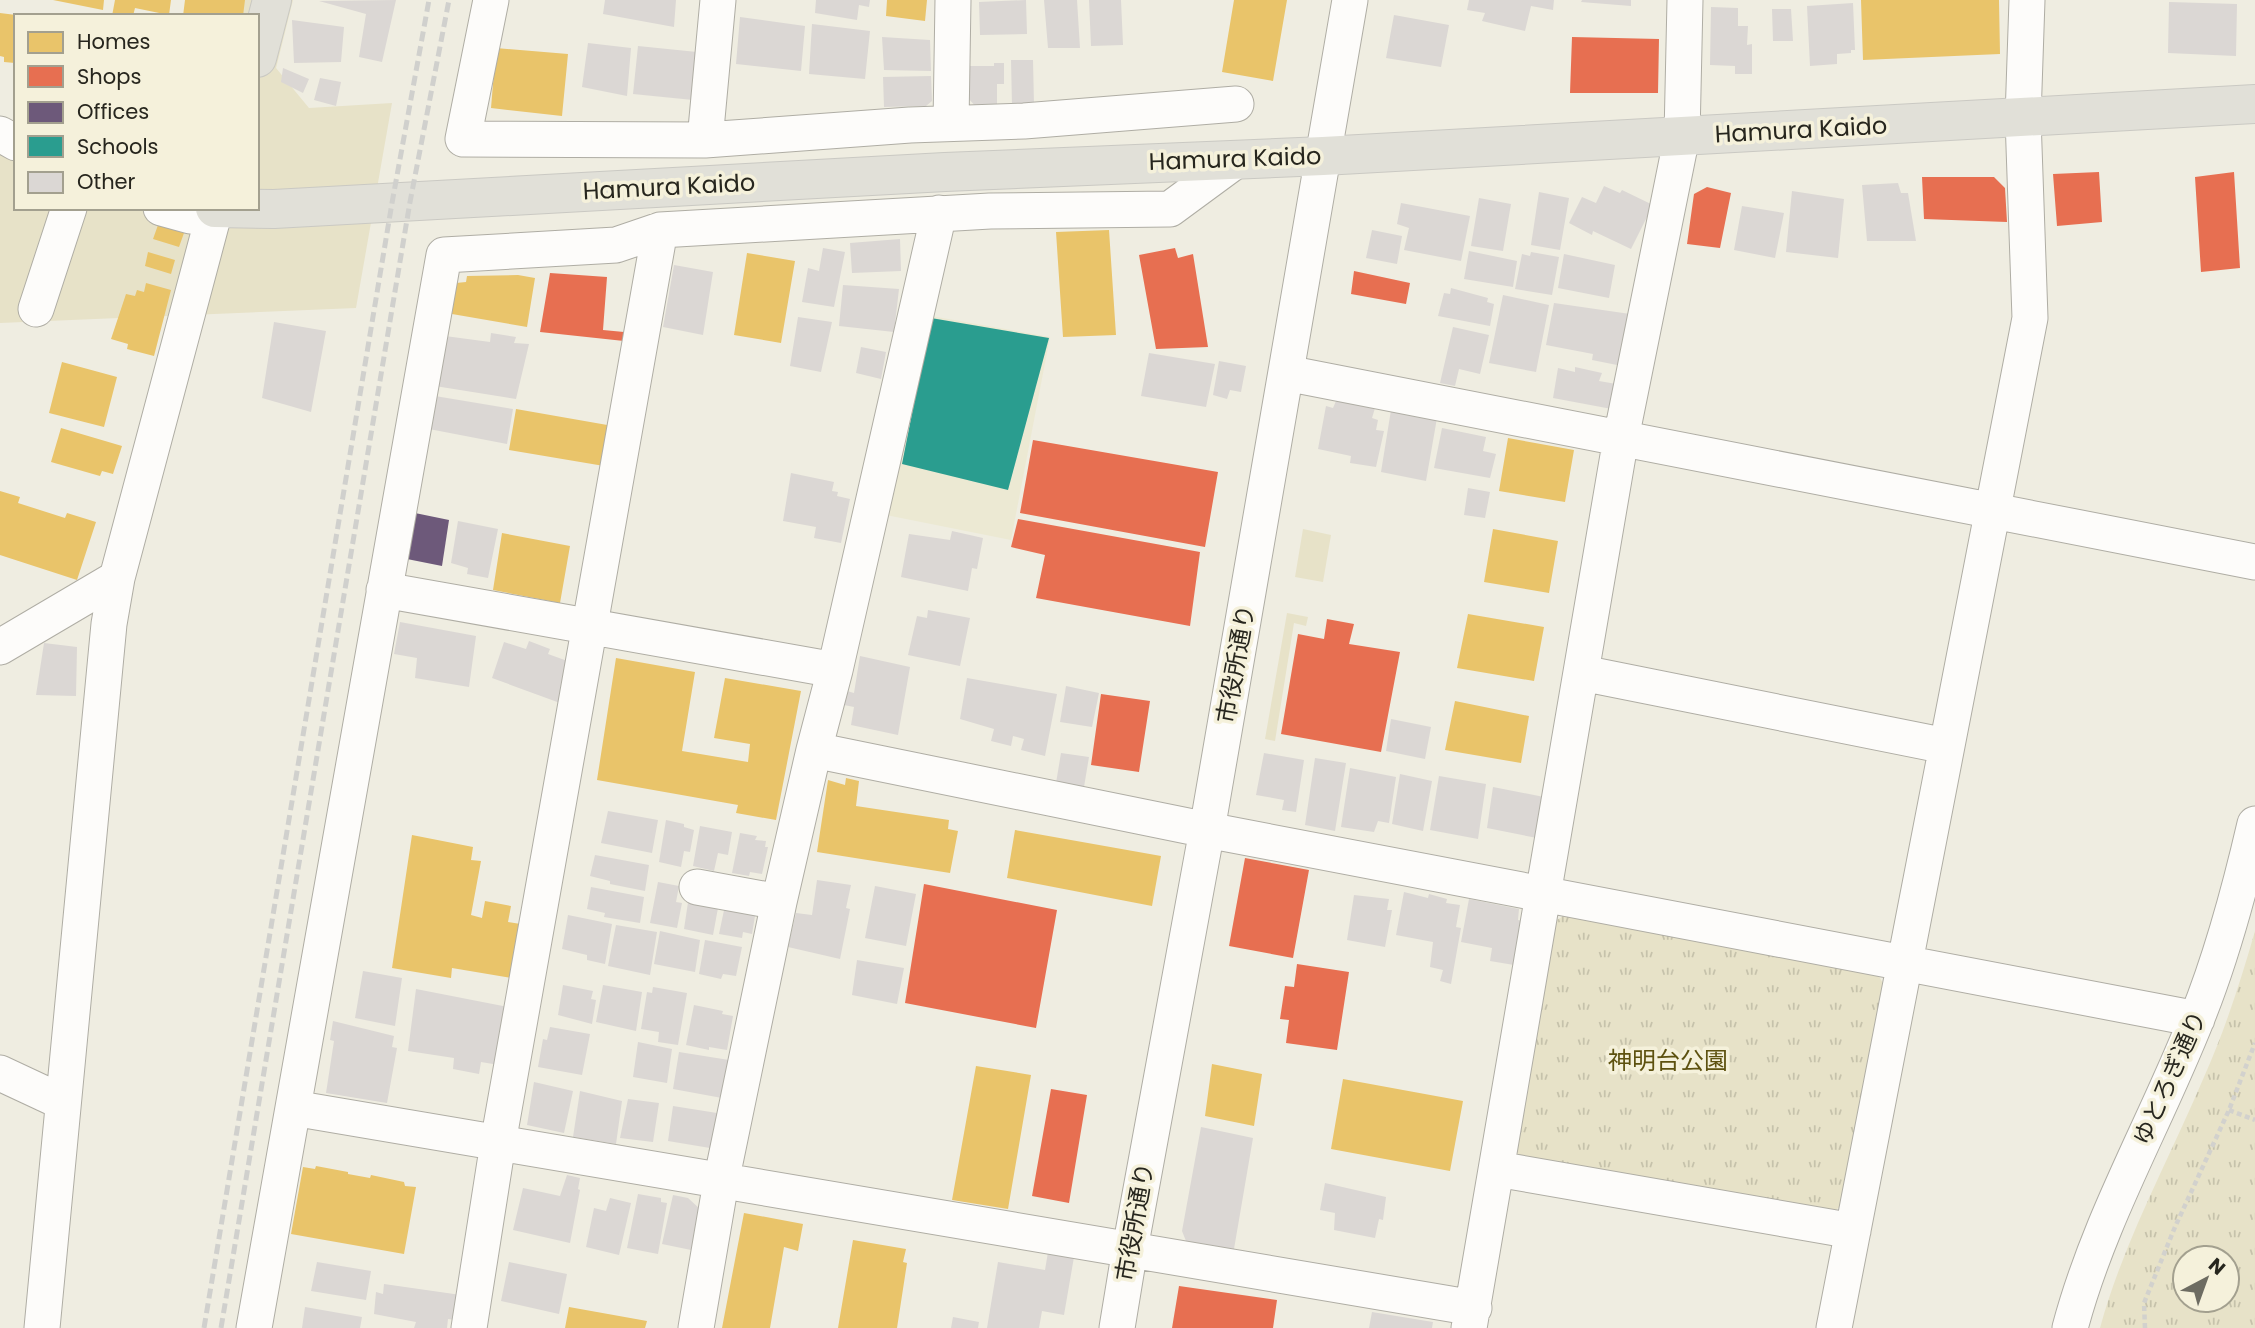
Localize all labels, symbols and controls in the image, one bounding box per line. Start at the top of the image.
legend [14,14,259,210]
text: Homes [77,27,151,56]
text: Shops [77,62,141,91]
text: Offices [77,97,149,126]
street label: Hamura Kaido [1714,109,1888,150]
text: Schools [77,132,159,161]
street label: Hamura Kaido [1148,139,1322,178]
street label: Hamura Kaido [582,166,756,207]
text: Other [77,167,136,196]
street label: 市役所通り [1209,602,1262,726]
street label: ゆとろぎ通り [2125,1005,2214,1150]
park label: 神明台公園 [1608,1044,1728,1077]
street label: 市役所通り [1108,1160,1161,1284]
north arrow [2171,1244,2241,1314]
text: N [2203,1252,2231,1281]

